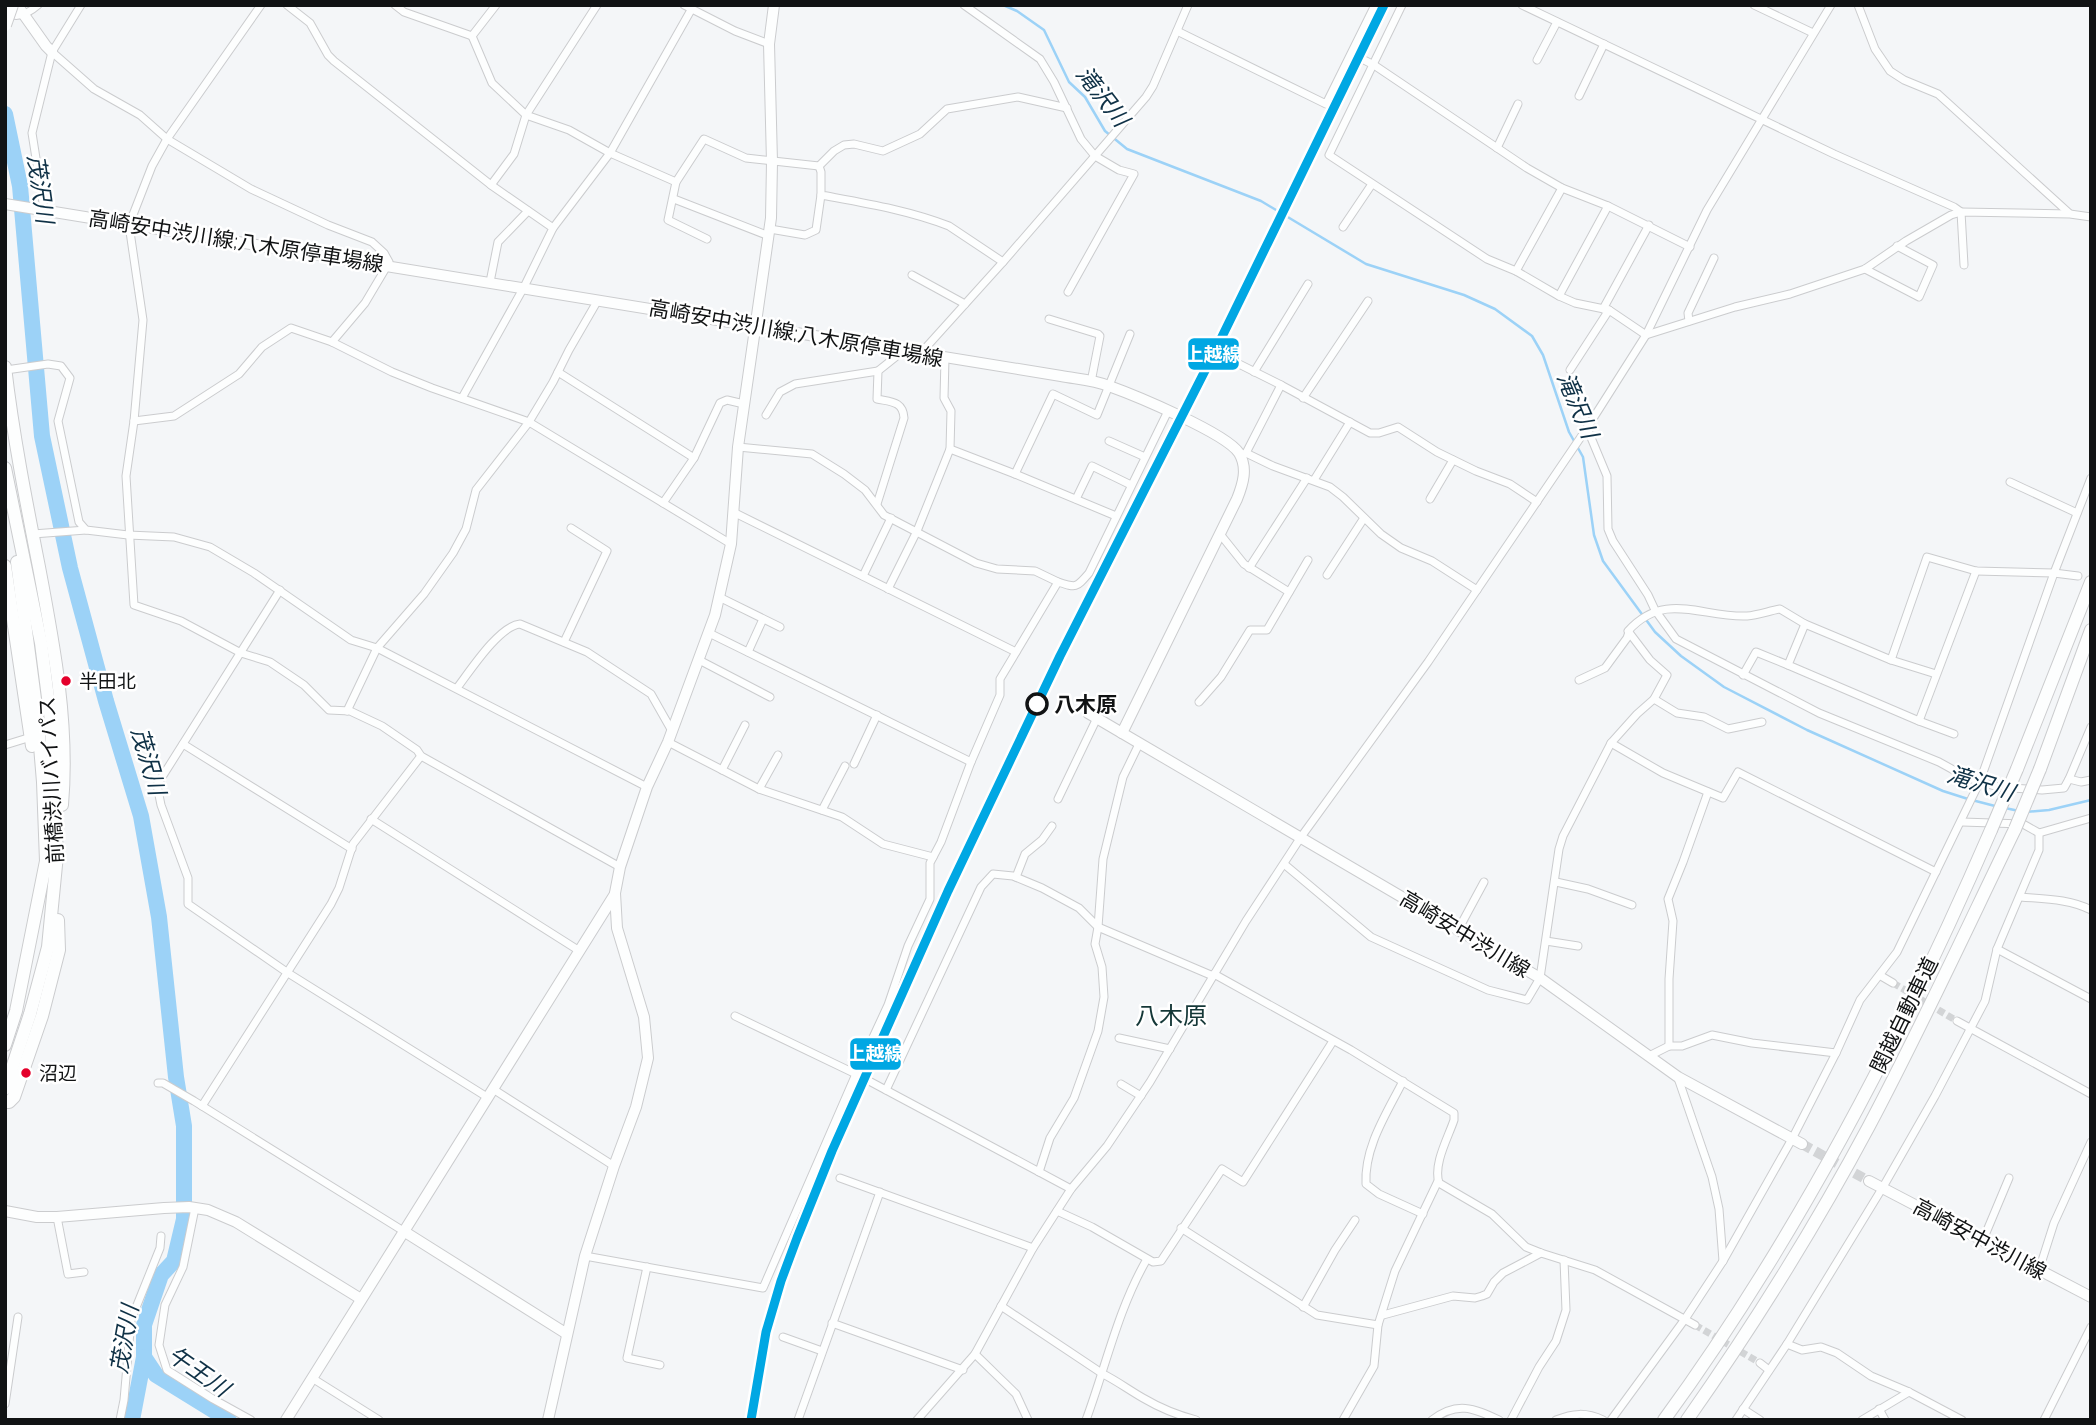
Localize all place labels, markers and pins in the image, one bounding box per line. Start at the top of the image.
place label: 半田北 [79,670,136,692]
marker: 半田北 [59,674,73,688]
place label: 八木原 [1054,692,1117,717]
marker: 八木原 [1026,693,1048,715]
place label: 沼辺 [39,1062,77,1084]
marker: 沼辺 [19,1066,33,1080]

